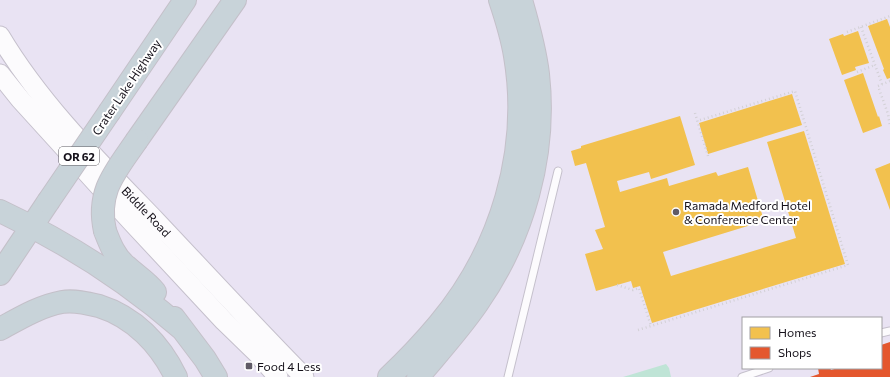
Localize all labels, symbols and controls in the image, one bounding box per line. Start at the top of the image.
street label: Crater Lake Highway [89,36,163,138]
road number: OR 62 [59,147,99,165]
street label: Biddle Road [119,183,174,239]
place label: Ramada Medford Hotel & Conference Center [684,198,811,226]
marker: Ramada Medford Hotel & Conference Center [671,207,681,217]
legend [742,317,882,369]
text: Homes [778,325,816,339]
text: Shops [778,345,812,359]
place label: Food 4 Less [257,359,321,373]
marker: Food 4 Less [244,361,254,371]

